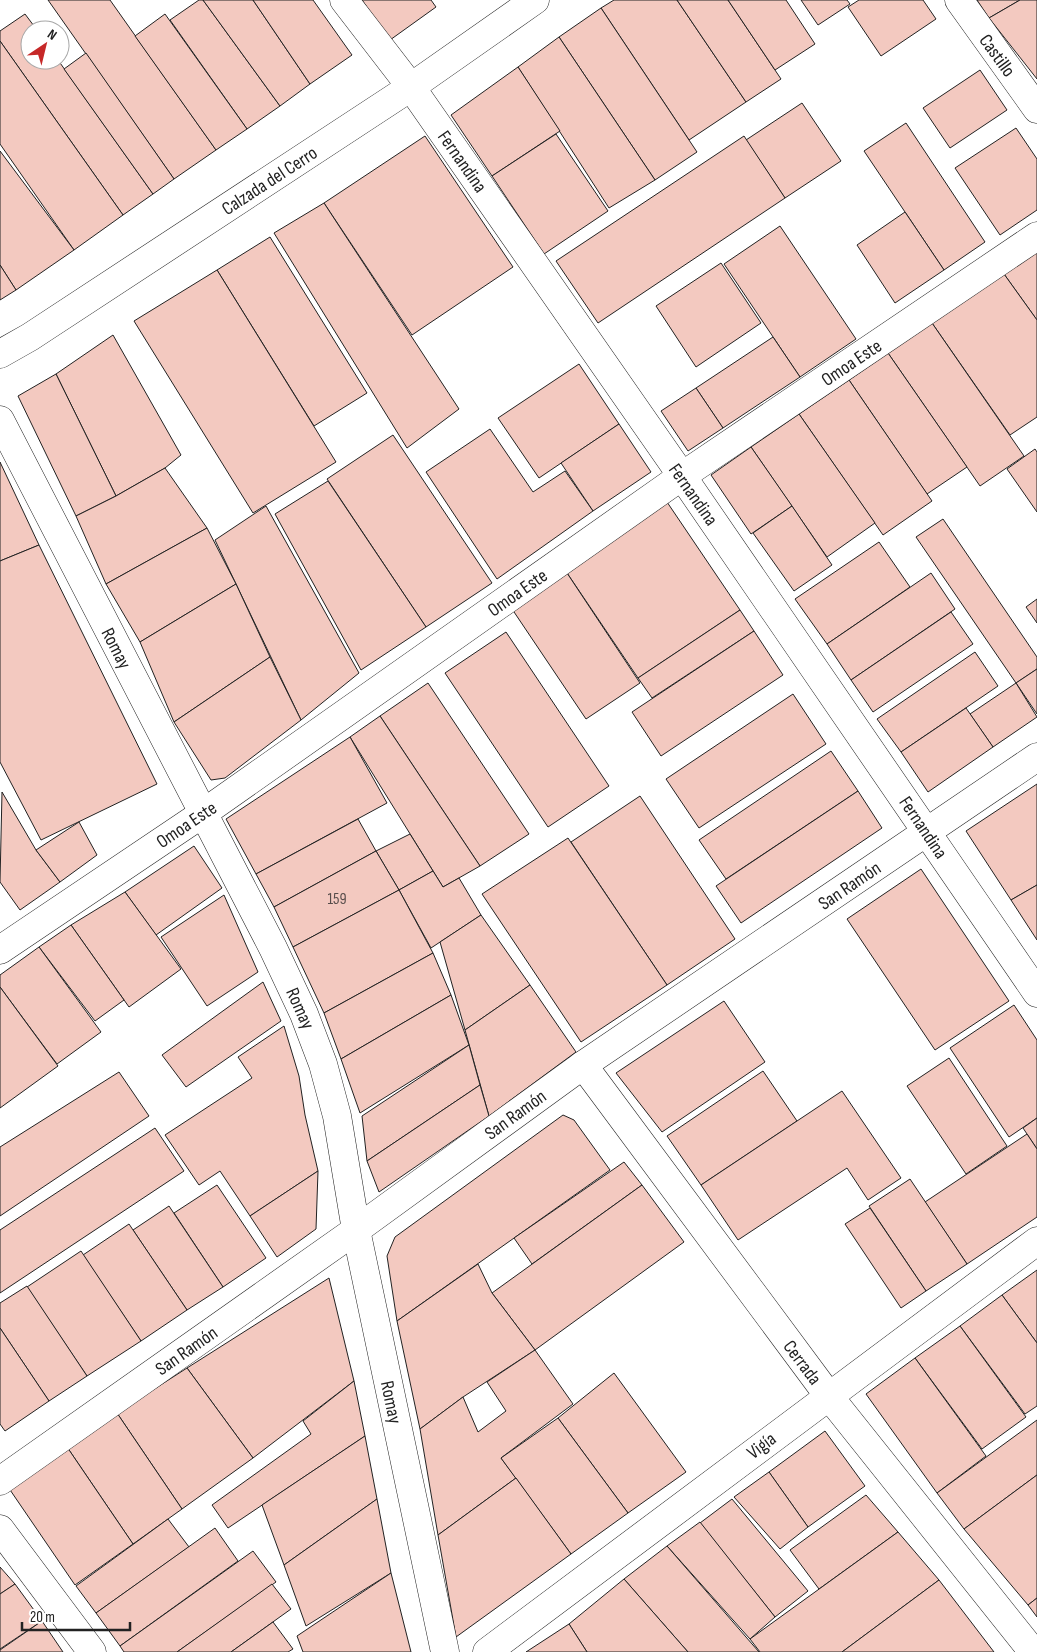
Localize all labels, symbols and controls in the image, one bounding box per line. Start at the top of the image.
north arrow [20,20,70,70]
text: N [44,26,60,44]
street label: Castillo [974,30,1020,82]
street label: Fernandina [432,126,491,197]
street label: Calzada del Cerro [218,142,322,221]
street label: Omoa Este [817,335,886,392]
street label: Fernandina [663,459,722,530]
street label: Omoa Este [484,564,552,622]
street label: Romay [96,624,136,674]
street label: Fernandina [894,792,952,863]
street label: Omoa Este [152,797,221,854]
street label: San Ramón [814,857,886,916]
house number: 159 [327,890,347,909]
street label: Romay [280,984,319,1034]
street label: San Ramón [481,1085,551,1145]
street label: San Ramón [151,1322,222,1381]
street label: Cerrada [778,1336,826,1390]
street label: Romay [375,1379,406,1426]
street label: Vigía [743,1428,781,1465]
scale bar [22,1600,130,1632]
text: 20 m [30,1608,55,1627]

